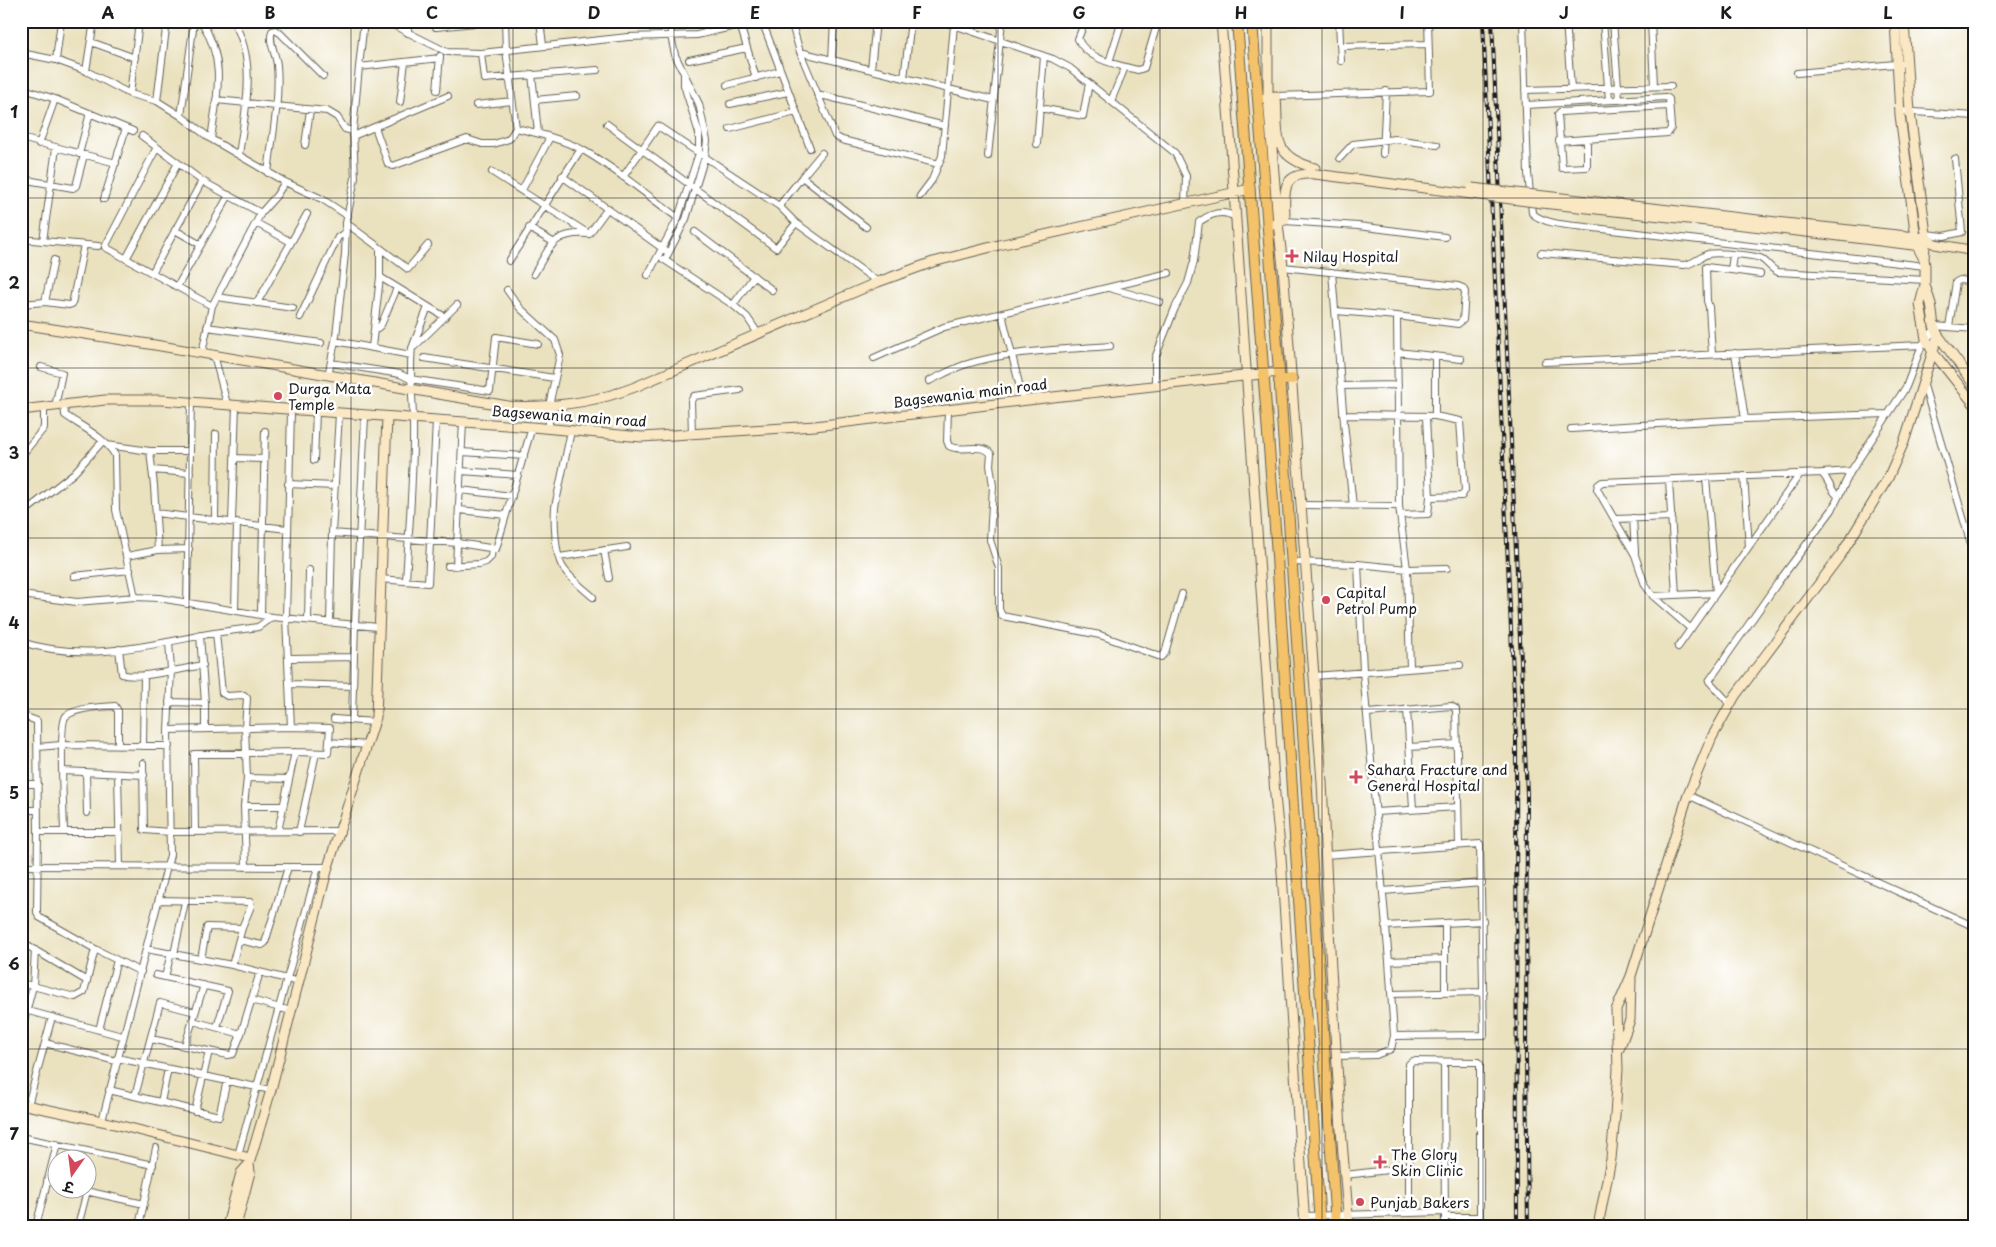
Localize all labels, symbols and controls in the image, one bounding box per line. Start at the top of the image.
text: A [102,0,115,24]
text: B [265,0,276,24]
text: C [426,0,438,24]
text: D [588,0,600,24]
text: E [750,0,760,24]
text: F [912,0,922,24]
text: G [1072,0,1086,24]
text: H [1235,0,1247,24]
text: I [1399,0,1405,24]
text: J [1559,0,1569,24]
text: K [1720,0,1732,24]
text: L [1883,0,1893,24]
text: 1 [10,99,18,123]
place label: Nilay Hospital [1303,246,1399,267]
marker: Nilay Hospital [1285,249,1299,263]
text: 2 [8,270,20,294]
street label: Bagsewania main road [891,373,1049,413]
place label: Durga Mata Temple [288,378,371,415]
marker: Durga Mata Temple [272,390,284,402]
street label: Bagsewania main road [491,400,647,432]
text: 3 [9,440,19,464]
place label: Capital Petrol Pump [1336,582,1417,619]
marker: Capital Petrol Pump [1320,594,1332,606]
text: 4 [9,610,20,634]
place label: Sahara Fracture and General Hospital [1367,759,1507,796]
marker: Sahara Fracture and General Hospital [1349,770,1363,784]
text: 5 [9,780,19,804]
text: 6 [8,951,20,975]
text: 7 [9,1121,19,1145]
place label: The Glory Skin Clinic [1391,1144,1463,1181]
north arrow [48,1150,98,1200]
marker: The Glory Skin Clinic [1373,1155,1387,1169]
text: उ [60,1175,78,1199]
place label: Punjab Bakers [1370,1192,1469,1213]
marker: Punjab Bakers [1354,1196,1366,1208]

